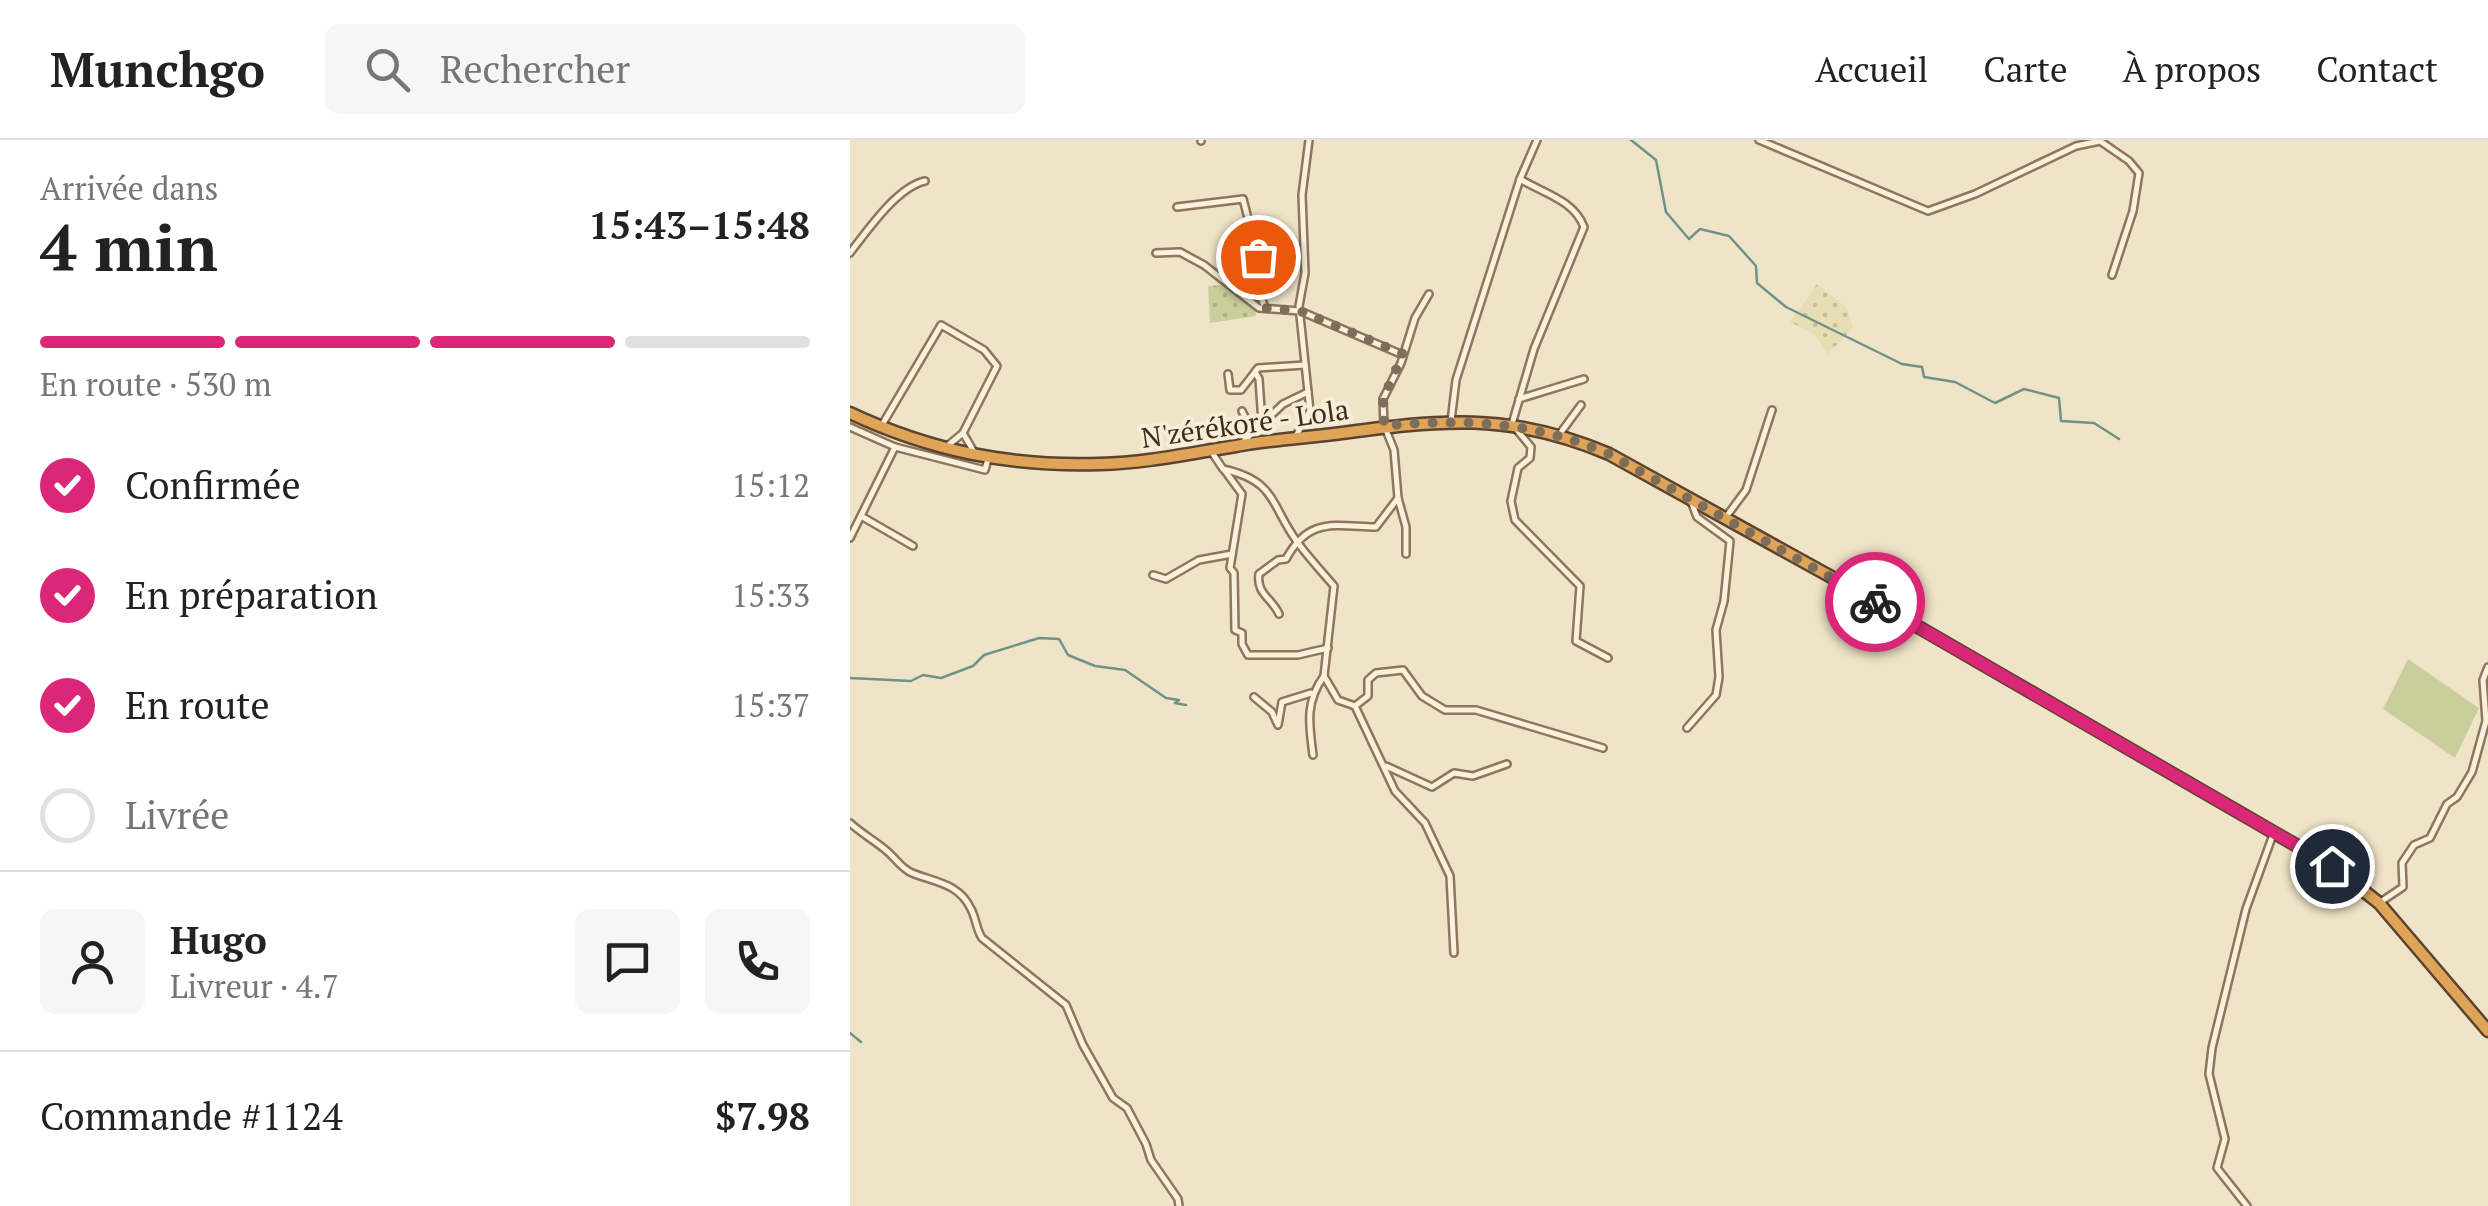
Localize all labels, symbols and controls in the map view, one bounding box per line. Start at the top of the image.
search box [325,24,1025,114]
text: Munchgo [50,37,265,101]
icon: search [360,42,415,97]
text: Rechercher [440,44,630,94]
text: Accueil [1815,46,1928,92]
text: Carte [1983,46,2068,92]
text: À propos [2123,46,2261,92]
text: Contact [2316,46,2438,92]
text: Arrivée dans [40,167,218,209]
text: 15:43–15:48 [588,200,810,250]
text: 4 min [40,203,218,290]
pin [1216,215,1301,300]
icon: bag [1231,230,1286,285]
text: En route · 530 m [40,363,272,405]
street label: N'zérékoré - Lola [1139,390,1351,456]
icon: check [40,458,95,513]
text: Confirmée [125,460,301,510]
text: 15:12 [731,464,810,506]
courier [1825,552,1925,652]
icon: check [40,568,95,623]
text: En préparation [125,570,378,620]
text: 15:33 [731,574,810,616]
icon: bike [1848,575,1903,630]
icon: check [40,678,95,733]
text: En route [125,680,270,730]
text: 15:37 [731,684,810,726]
text: Livrée [125,790,229,840]
pin [2290,824,2375,909]
icon: home [2305,839,2360,894]
button: person [40,909,145,1014]
button: chat [575,909,680,1014]
button: phone [705,909,810,1014]
text: Hugo [170,915,267,965]
text: Livreur · 4.7 [170,965,339,1007]
text: Commande #1124 [40,1091,343,1141]
text: $7.98 [715,1091,810,1141]

